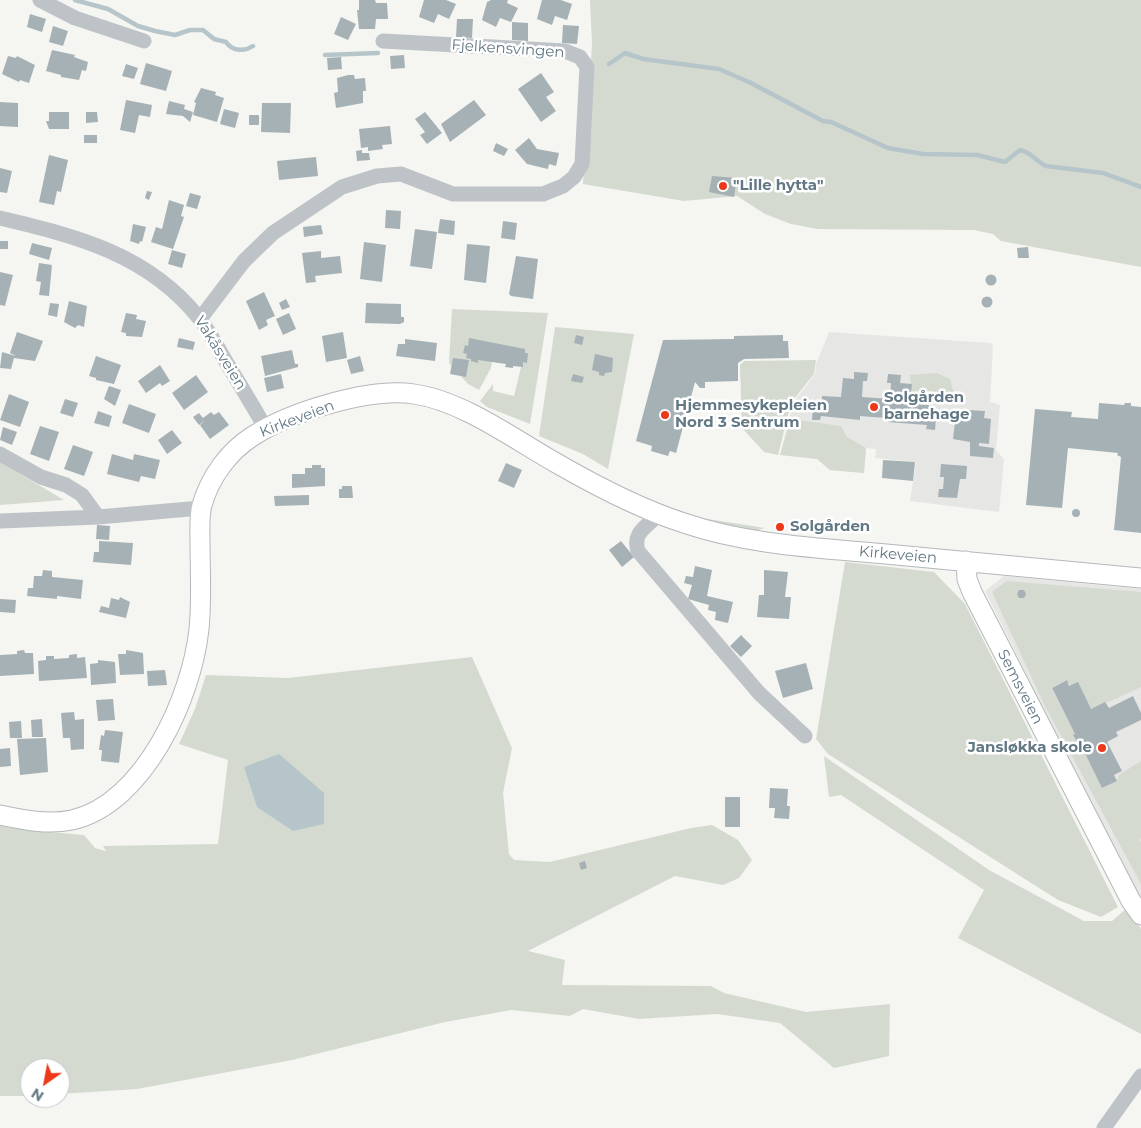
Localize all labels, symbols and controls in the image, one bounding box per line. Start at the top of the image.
street label: Fjelkensvingen [451,36,565,62]
place label: "Lille hytta" [733,177,824,195]
marker: "Lille hytta" [717,180,729,192]
street label: Vakåsveien [190,313,250,393]
place label: Solgården barnehage [884,389,969,424]
street label: Kirkeveien [257,397,337,441]
place label: Hjemmesykepleien Nord 3 Sentrum [675,397,827,432]
marker: Solgården barnehage [868,401,880,413]
marker: Hjemmesykepleien Nord 3 Sentrum [659,409,671,421]
place label: Solgården [790,518,870,536]
marker: Solgården [774,521,786,533]
street label: Kirkeveien [858,543,938,567]
street label: Semsveien [993,647,1047,727]
place label: Jansløkka skole [968,739,1092,757]
marker: Jansløkka skole [1096,742,1108,754]
north arrow [20,1058,70,1108]
text: N [28,1084,47,1105]

